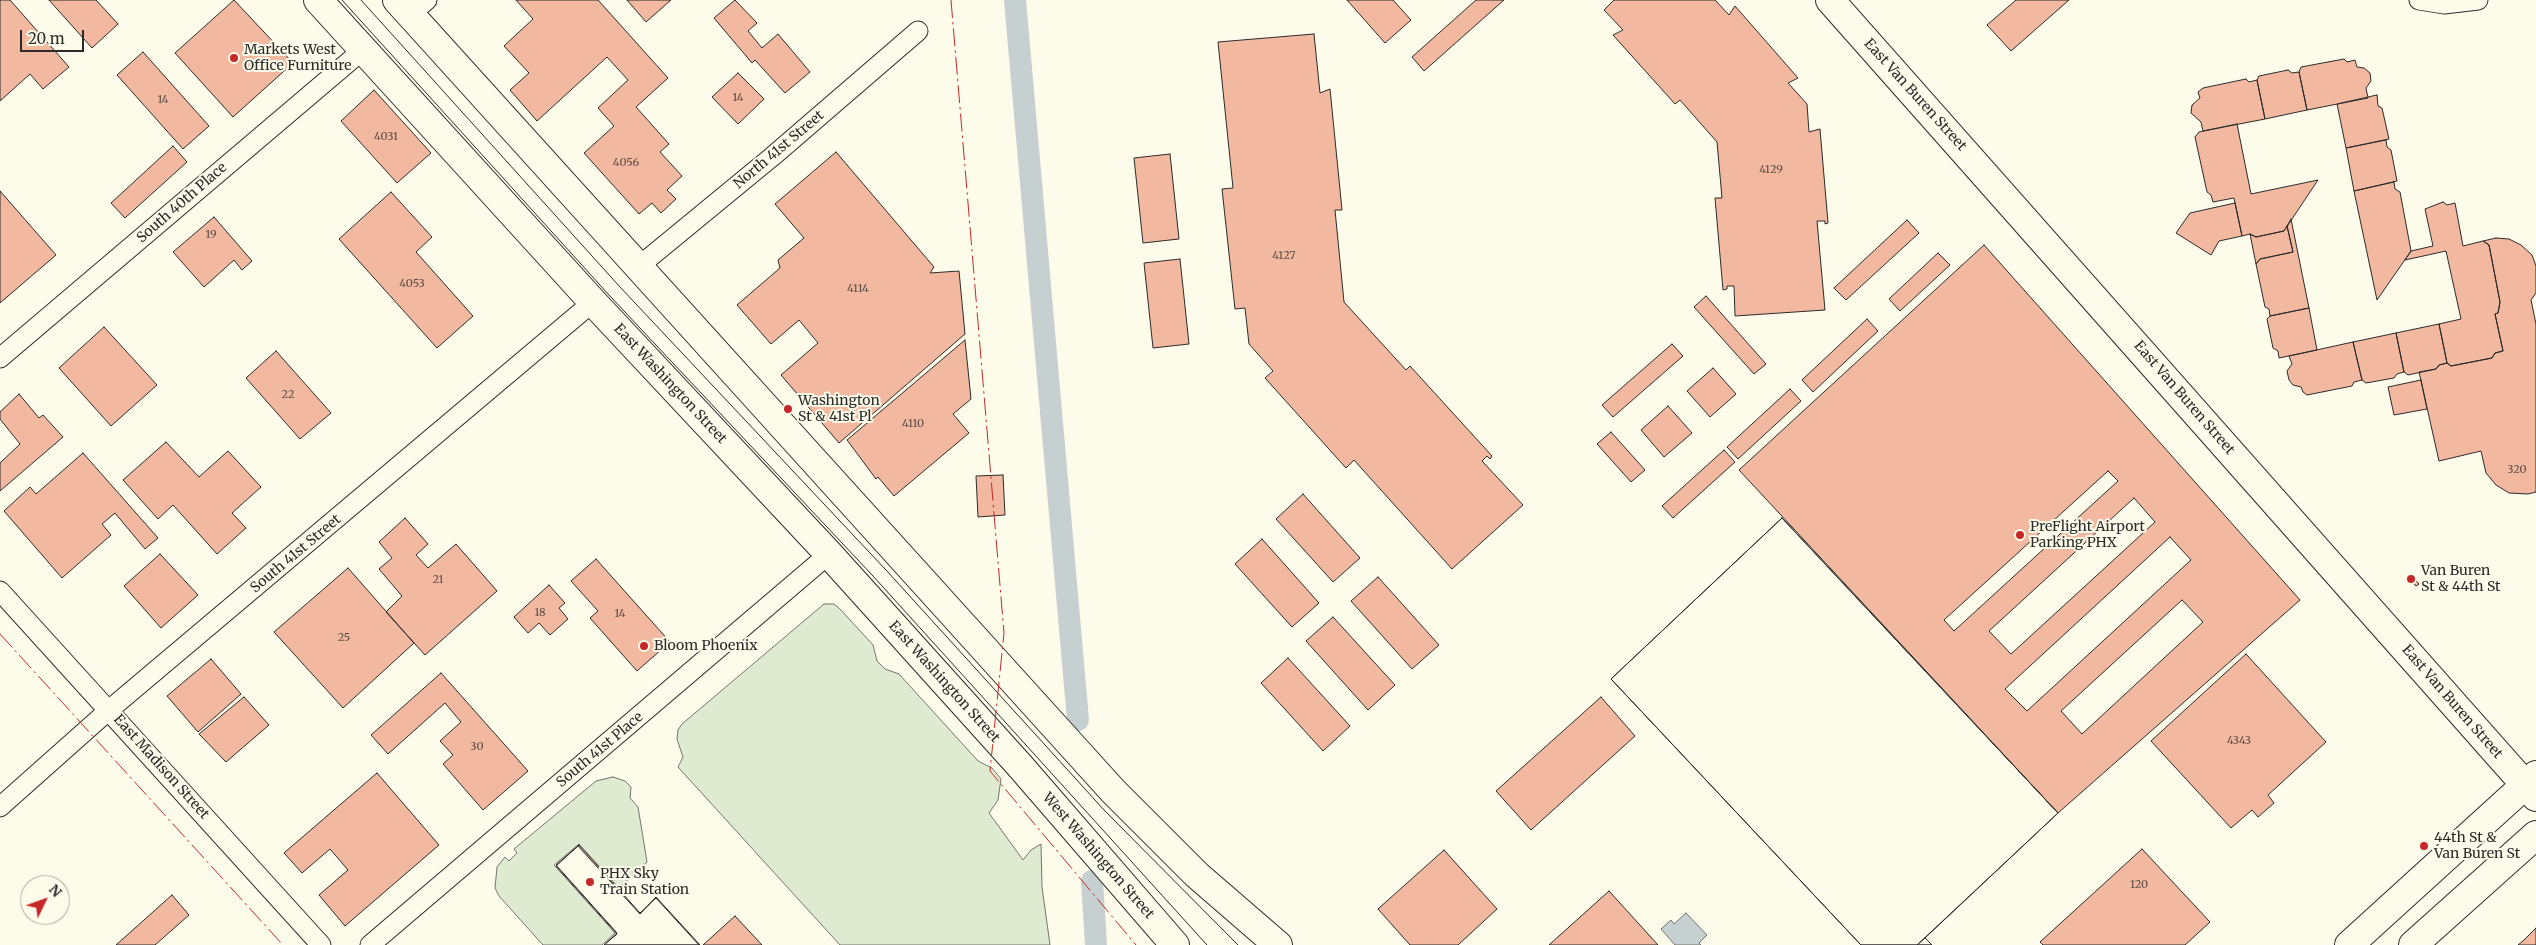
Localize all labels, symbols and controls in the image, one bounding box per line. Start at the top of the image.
scale bar [22,20,86,52]
text: 20 m [28,29,65,48]
street label: East Van Buren Street [1860,35,1970,155]
place label: Markets West Office Furniture [244,42,352,74]
marker: Markets West Office Furniture [228,52,240,64]
house number: 14 [732,91,744,105]
house number: 14 [157,93,169,107]
street label: North 41st Street [730,107,828,193]
house number: 4031 [374,130,398,144]
house number: 4056 [613,156,639,170]
street label: South 40th Place [134,159,230,247]
house number: 4129 [1759,163,1783,177]
house number: 19 [205,228,217,242]
house number: 4127 [1272,249,1296,263]
house number: 4053 [399,277,425,291]
house number: 4114 [847,282,869,296]
street label: East Washington Street [610,321,730,447]
street label: East Van Buren Street [2130,338,2238,458]
house number: 22 [282,388,294,402]
place label: Washington St & 41st Pl [798,393,880,426]
marker: Washington St & 41st Pl [782,403,794,415]
house number: 4110 [902,417,924,431]
house number: 320 [2507,463,2527,477]
street label: South 41st Street [247,511,345,597]
place label: PreFlight Airport Parking PHX [2030,519,2145,552]
marker: PreFlight Airport Parking PHX [2014,529,2026,541]
place label: Van Buren St & 44th St [2421,563,2501,596]
house number: 21 [432,573,444,587]
marker: Van Buren St & 44th St [2405,573,2417,585]
house number: 18 [534,606,546,620]
house number: 14 [614,607,626,621]
street label: East Washington Street [885,618,1003,746]
house number: 25 [338,631,350,645]
place label: Bloom Phoenix [654,638,758,654]
marker: Bloom Phoenix [638,640,650,652]
street label: East Van Buren Street [2398,642,2506,762]
street label: South 41st Place [553,709,647,791]
street label: East Madison Street [110,711,212,823]
house number: 4343 [2227,734,2251,748]
house number: 30 [470,740,484,754]
street label: West Washington Street [1039,790,1157,922]
place label: 44th St & Van Buren St [2434,830,2520,862]
marker: 44th St & Van Buren St [2418,840,2430,852]
place label: PHX Sky Train Station [600,866,689,899]
north arrow [20,875,70,925]
marker: PHX Sky Train Station [584,876,596,888]
house number: 120 [2130,878,2148,892]
text: N [45,880,66,901]

